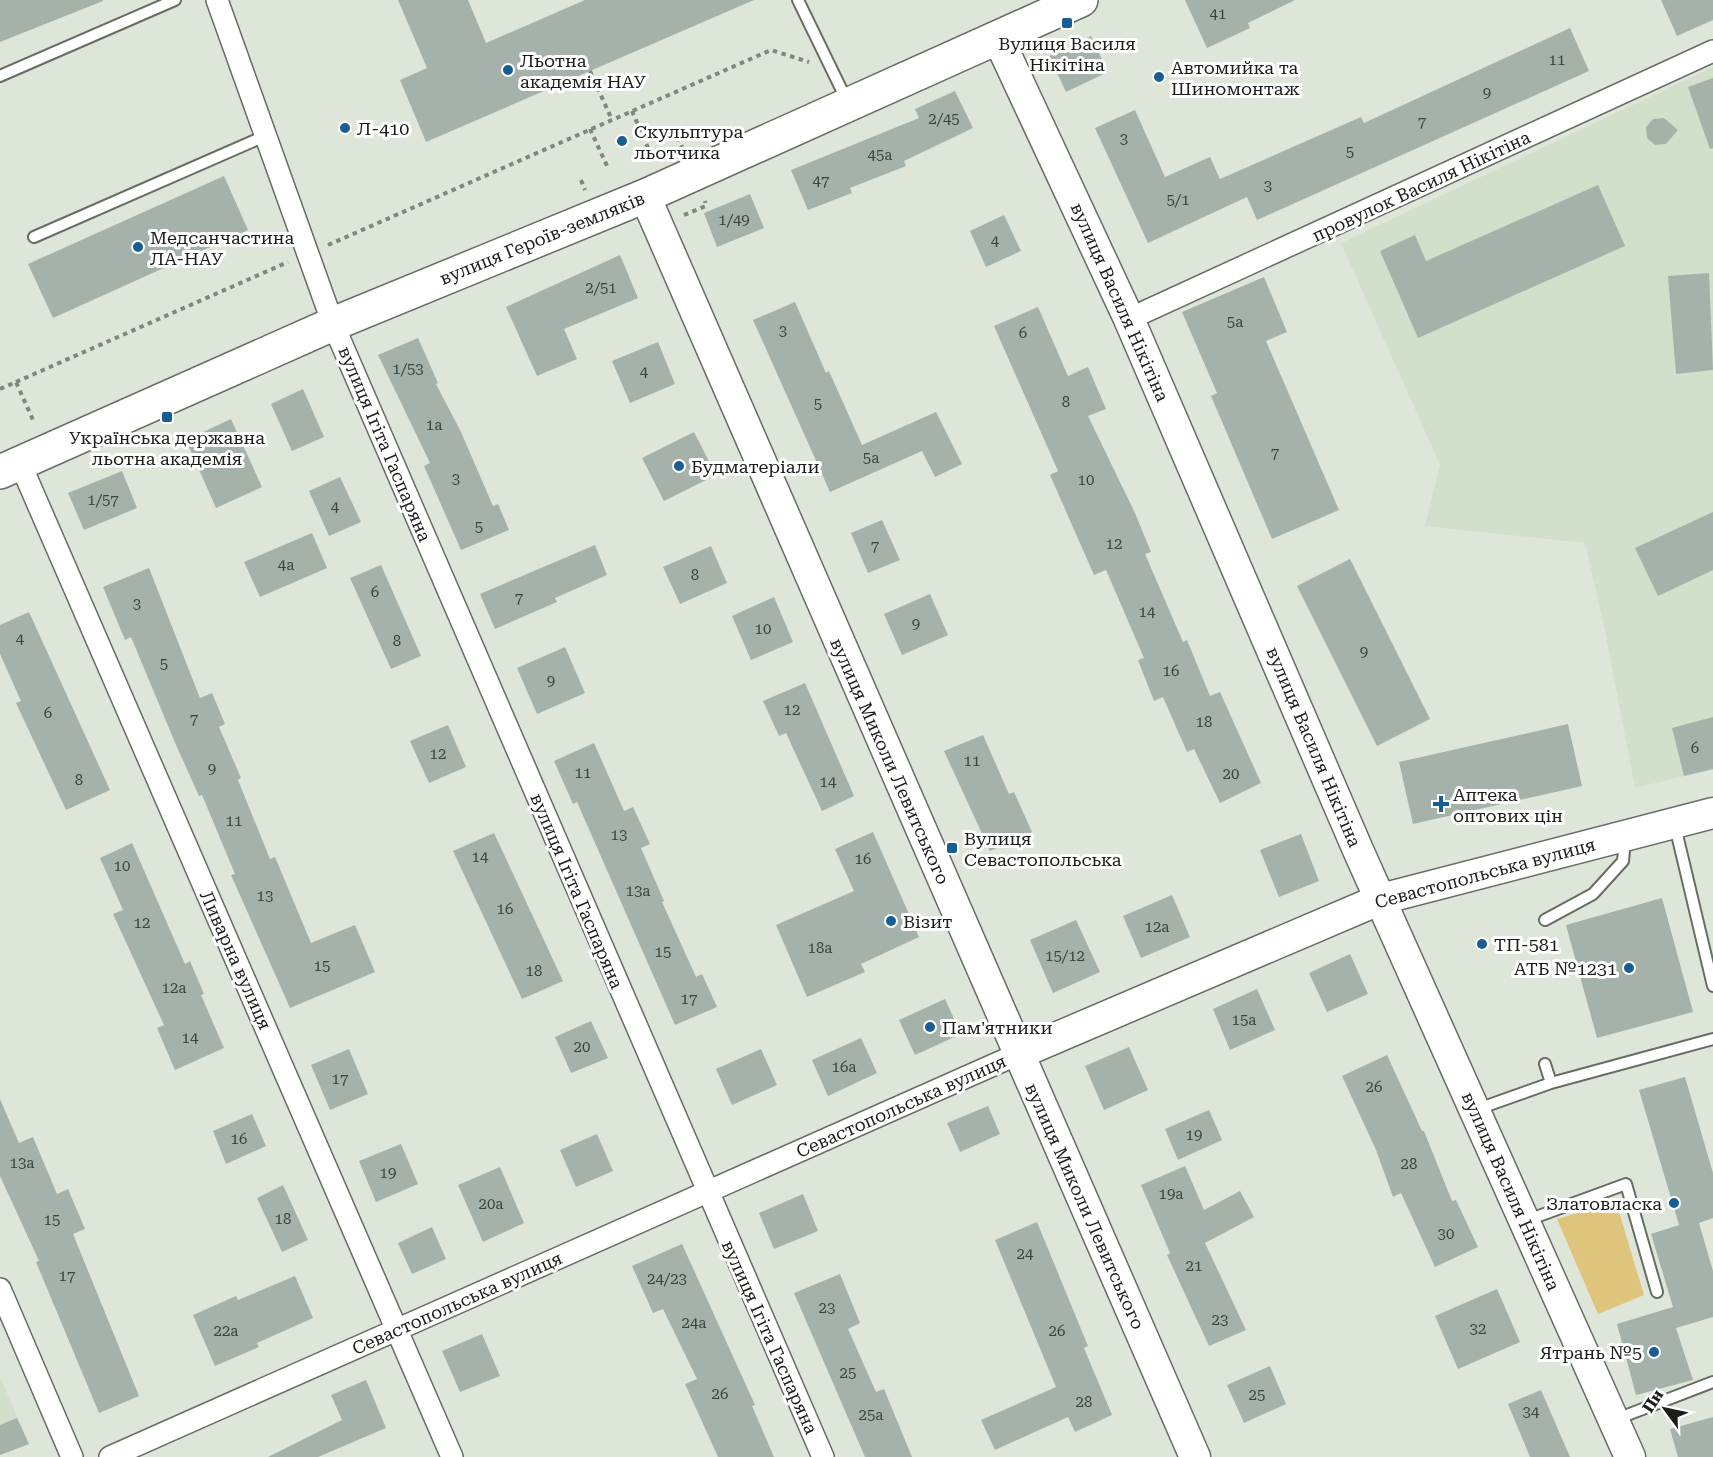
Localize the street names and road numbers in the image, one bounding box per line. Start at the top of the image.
street label: провулок Василя Нікітіна [1309,126,1534,246]
street label: вулиця Героїв-земляків [436,187,648,289]
street label: вулиця Василя Нікітіна [1067,199,1174,405]
street label: вулиця Ігіта Гаспаряна [334,343,436,545]
street label: вулиця Миколи Левитського [826,635,954,887]
street label: вулиця Василя Нікітіна [1262,644,1366,851]
street label: вулиця Ігіта Гаспаряна [526,790,628,992]
street label: Севастопольська вулиця [1372,833,1598,913]
street label: Ливарна вулиця [196,887,276,1033]
street label: Севастопольська вулиця [793,1050,1009,1162]
street label: вулиця Миколи Левитського [1021,1080,1149,1332]
street label: вулиця Василя Нікітіна [1458,1088,1565,1294]
street label: вулиця Ігіта Гаспаряна [718,1237,822,1437]
street label: Севастопольська вулиця [349,1247,565,1359]

